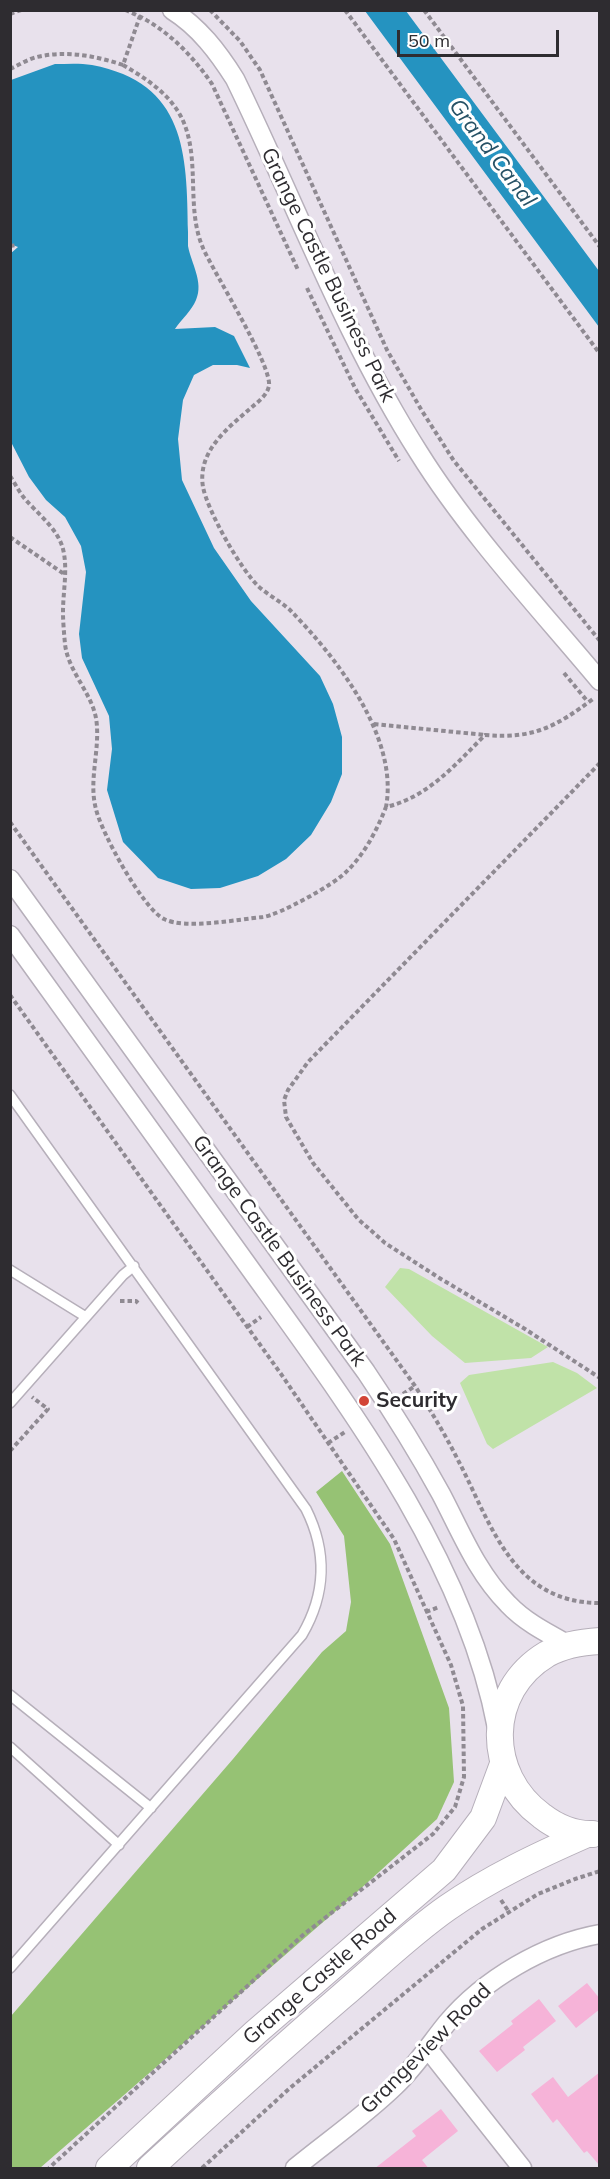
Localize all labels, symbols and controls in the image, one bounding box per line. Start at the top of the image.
scale bar [400,18,562,56]
text: 50 m [408,29,450,52]
water label: Grand Canal [443,94,541,212]
street label: Grange Castle Business Park [255,144,401,406]
street label: Grange Castle Business Park [187,1130,371,1372]
place label: Security [376,1388,457,1414]
marker: Security [357,1394,371,1408]
street label: Grange Castle Road [238,1904,402,2050]
street label: Grangeview Road [355,1978,497,2120]

